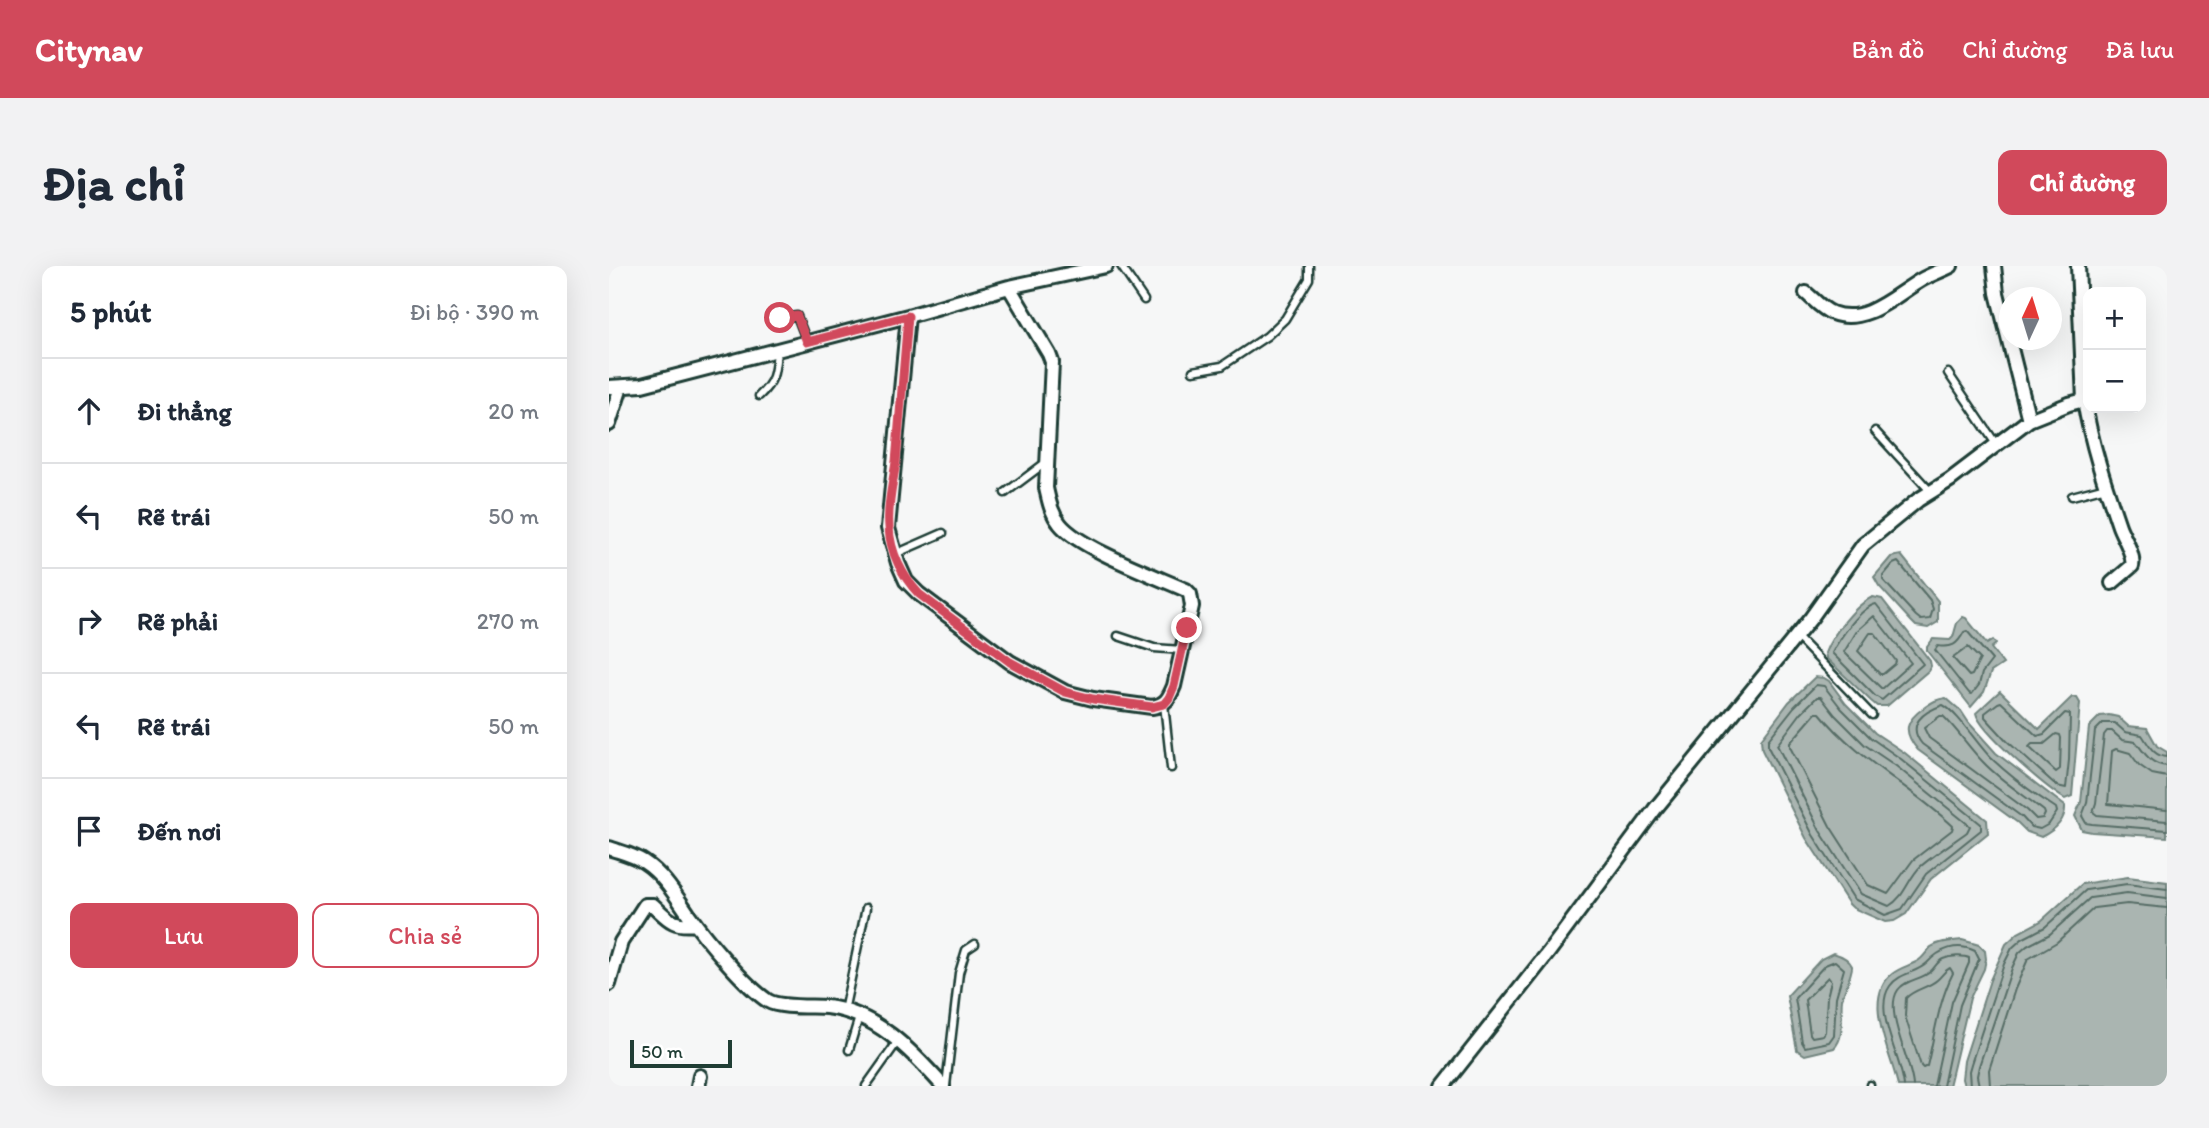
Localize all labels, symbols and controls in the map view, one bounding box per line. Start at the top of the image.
text: Citynav [35,30,143,69]
text: Bản đồ [1852,35,1924,64]
text: Chỉ đường [1962,35,2068,64]
text: Đã lưu [2106,35,2174,64]
button: Chỉ đường [1998,150,2167,215]
text: Địa chỉ [42,153,185,212]
north arrow [1999,287,2062,350]
map controls [2083,287,2146,413]
button: + [2083,287,2146,350]
text: 5 phút [70,293,152,330]
text: Đi bộ · 390 m [409,298,539,326]
route start [764,302,795,333]
button: − [2083,350,2146,413]
icon: ahead [70,392,108,430]
text: Đi thẳng [137,395,232,427]
text: 20 m [488,397,539,425]
icon: left [70,497,108,535]
text: Rẽ trái [137,500,211,532]
text: 50 m [488,502,539,530]
icon: right [70,602,108,640]
text: Rẽ phải [137,605,218,637]
text: 270 m [477,607,539,635]
route end [1171,612,1202,643]
icon: left [70,707,108,745]
text: Rẽ trái [137,710,211,742]
text: 50 m [488,712,539,740]
icon: arrive [70,812,108,850]
text: Đến nơi [137,815,222,847]
button: Lưu [70,903,298,968]
button: Chia sẻ [312,903,539,968]
scale bar [630,1037,731,1069]
text: 50 m [641,1040,683,1063]

